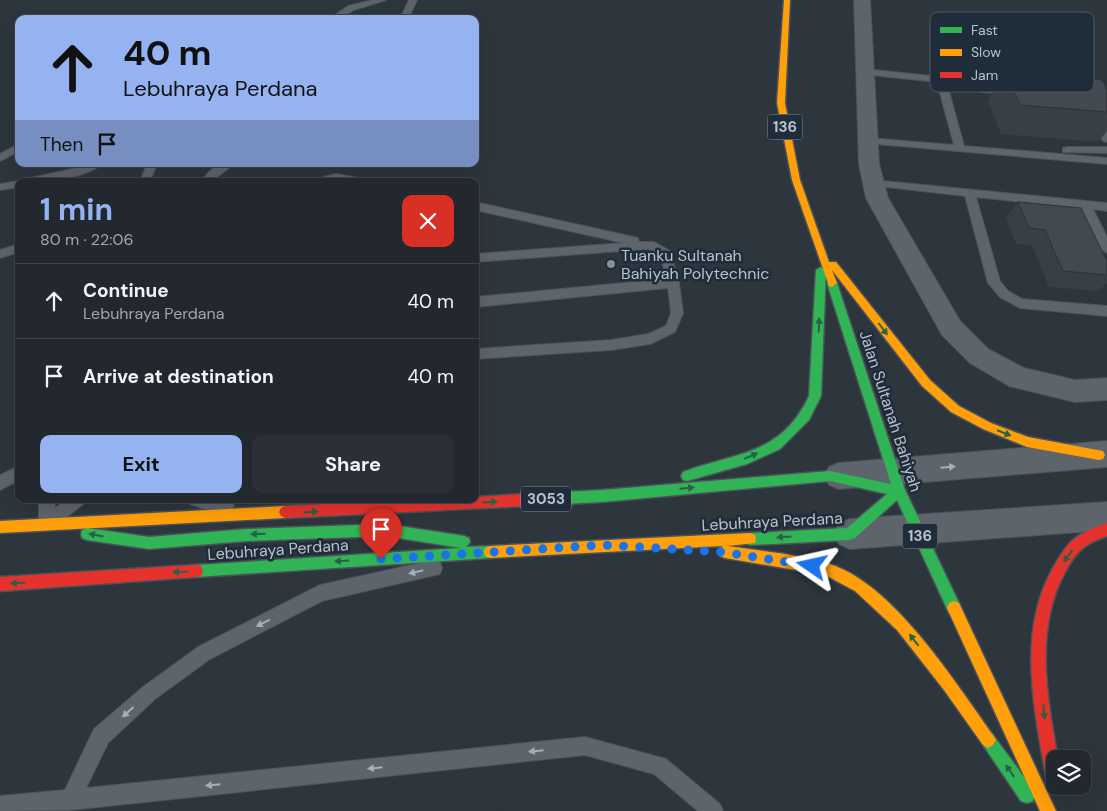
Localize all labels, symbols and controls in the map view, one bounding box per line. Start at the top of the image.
legend [930,12,1094,92]
text: Fast [971,21,998,39]
text: 40 m [123,30,212,76]
icon: ahead [40,35,105,100]
text: Slow [971,43,1001,61]
text: Jam [971,66,998,84]
text: Lebuhraya Perdana [123,74,318,103]
road number: 136 [768,114,802,140]
icon: arrive [93,130,121,158]
text: Then [40,132,83,157]
text: 1 min [40,190,113,229]
button: close [402,195,454,247]
text: 80 m · 22:06 [40,229,134,250]
place label: Tuanku Sultanah Bahiyah Polytechnic [621,245,769,284]
marker: Tuanku Sultanah Bahiyah Polytechnic [605,258,617,270]
text: Continue [83,278,169,303]
icon: ahead [40,287,68,315]
text: 40 m [407,289,454,314]
text: Lebuhraya Perdana [83,303,224,324]
one-way arrow [815,317,823,333]
one-way arrow [878,322,888,336]
street label: Jalan Sultanah Bahiyah [855,328,927,495]
icon: arrive [40,362,68,390]
text: Arrive at destination [83,364,274,389]
text: 40 m [407,364,454,389]
one-way arrow [997,429,1012,437]
button: Exit [40,435,242,493]
button: Share [252,435,454,493]
one-way arrow [744,452,758,460]
one-way arrow [940,463,956,471]
one-way arrow [680,484,696,492]
road number: 3053 [521,486,571,512]
one-way arrow [483,497,499,505]
one-way arrow [303,507,319,515]
street label: Lebuhraya Perdana [701,507,843,536]
pin [360,508,402,559]
icon: arrive [367,515,395,543]
road number: 136 [902,524,938,548]
one-way arrow [88,531,104,539]
one-way arrow [250,531,266,539]
one-way arrow [776,533,792,541]
street label: Lebuhraya Perdana [207,534,349,565]
position arrow [785,539,837,591]
one-way arrow [1063,549,1073,563]
one-way arrow [334,558,350,566]
one-way arrow [172,568,188,576]
one-way arrow [409,568,424,576]
one-way arrow [10,579,26,587]
one-way arrow [256,619,271,627]
one-way arrow [909,634,920,647]
one-way arrow [1040,704,1048,720]
one-way arrow [123,706,135,718]
one-way arrow [528,747,544,755]
map controls [1046,750,1091,795]
button: layers [1046,750,1091,795]
one-way arrow [367,764,383,772]
one-way arrow [1005,764,1015,778]
one-way arrow [205,781,221,789]

